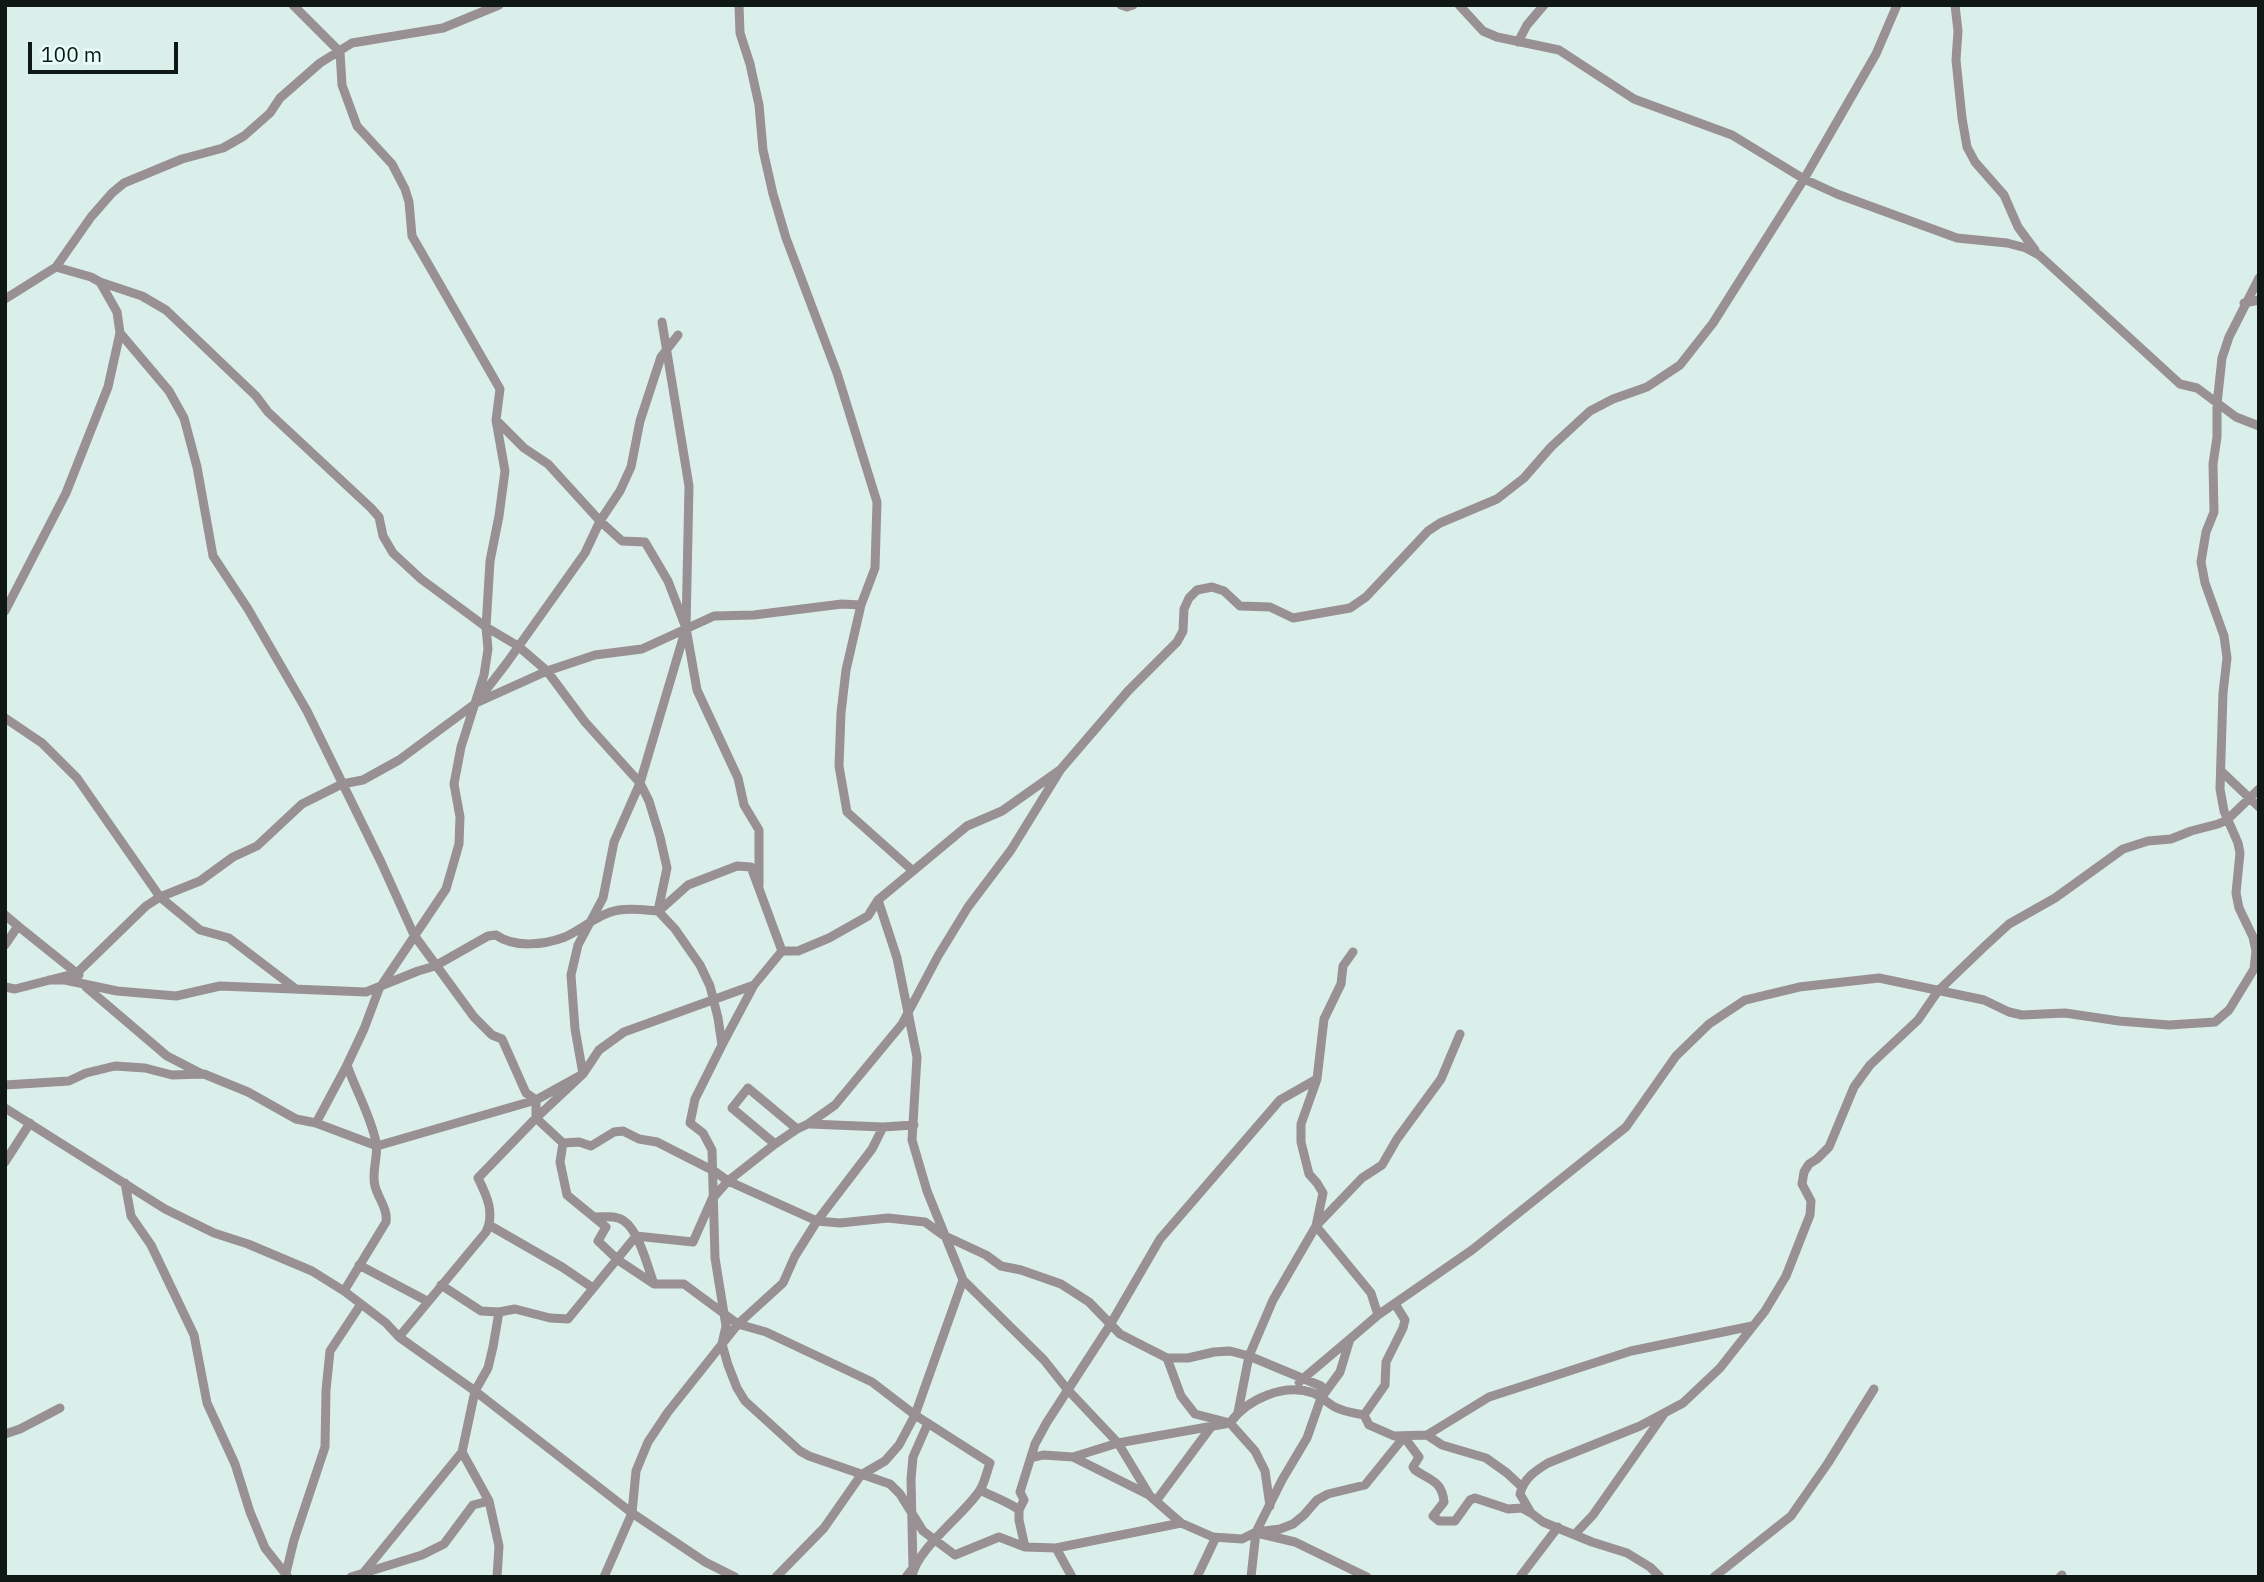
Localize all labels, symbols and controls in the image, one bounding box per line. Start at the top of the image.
scale bar [32,28,182,72]
text: 100 m [41,40,102,68]

